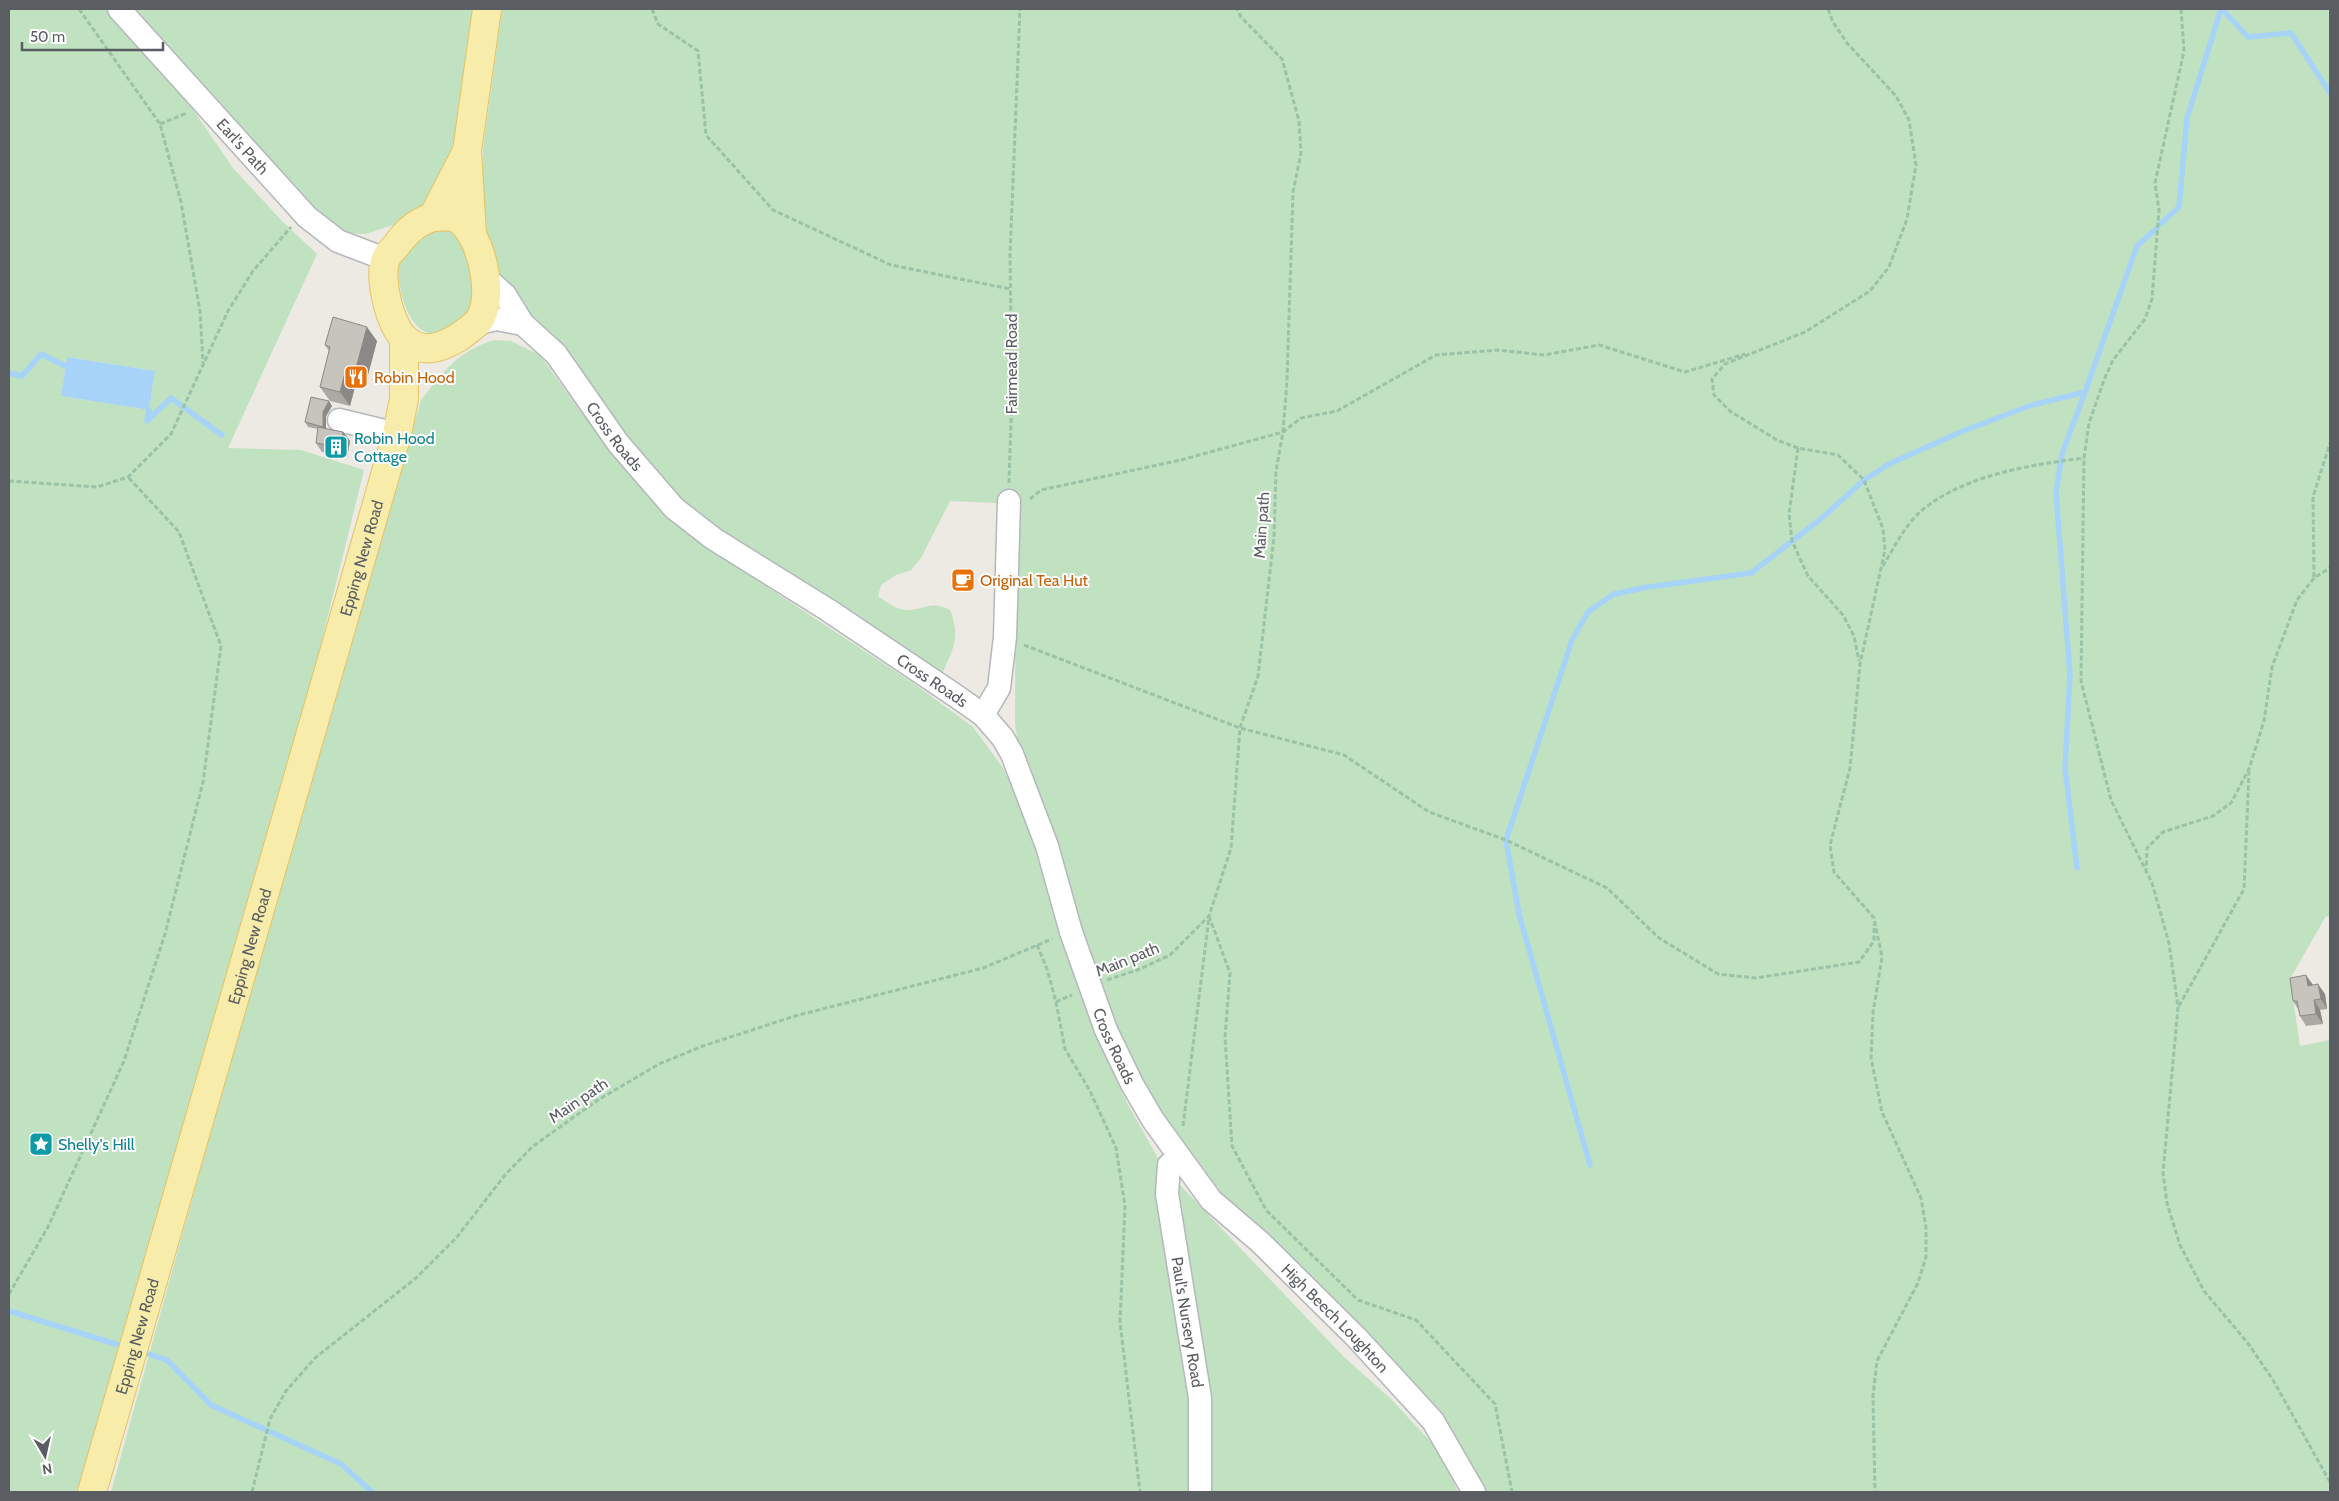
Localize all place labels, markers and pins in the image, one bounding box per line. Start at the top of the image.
restaurant icon: Robin Hood [343,364,369,390]
place label: Robin Hood [374,368,455,387]
place label: Robin Hood Cottage [354,429,435,466]
building icon: Robin Hood Cottage [323,434,349,460]
cafe icon: Original Tea Hut [950,567,976,593]
place label: Original Tea Hut [980,571,1089,590]
place icon: Shelly's Hill [28,1131,54,1157]
place label: Shelly's Hill [58,1135,135,1154]

